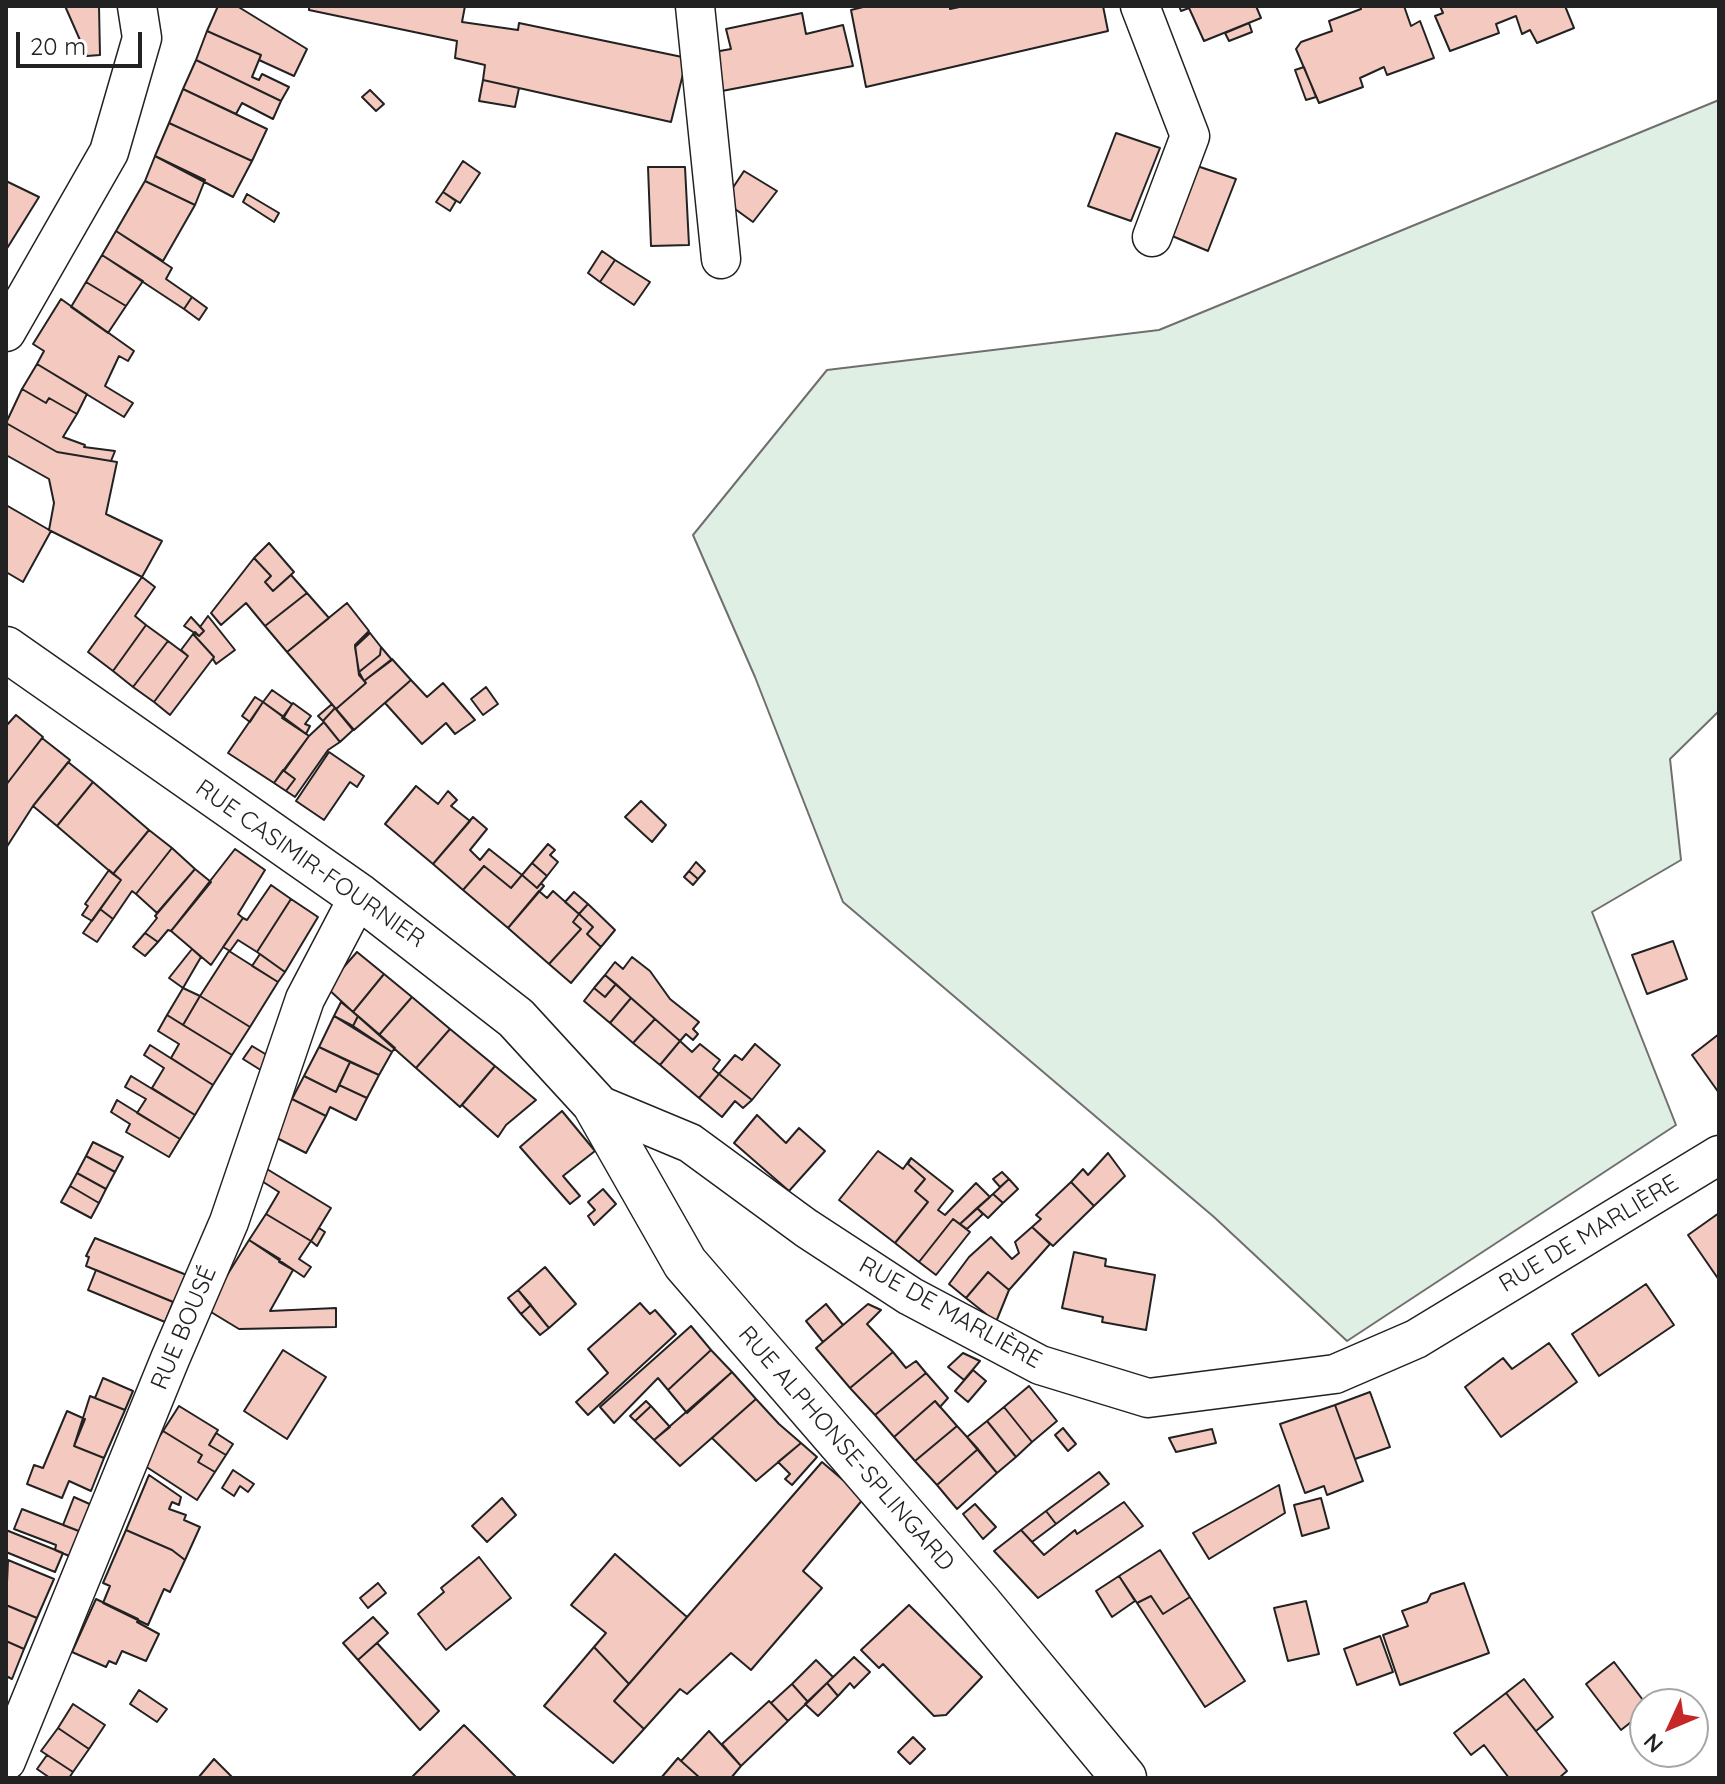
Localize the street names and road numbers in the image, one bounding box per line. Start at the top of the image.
street label: RUE CASIMIR-FOURNIER [190,774,430,954]
street label: RUE DE MARLIÈRE [1494,1169,1684,1299]
street label: RUE DE MARLIÈRE [854,1251,1046,1375]
street label: RUE BOUSÉ [145,1262,223,1394]
street label: RUE ALPHONSE-SPLINGARD [732,1321,960,1577]

